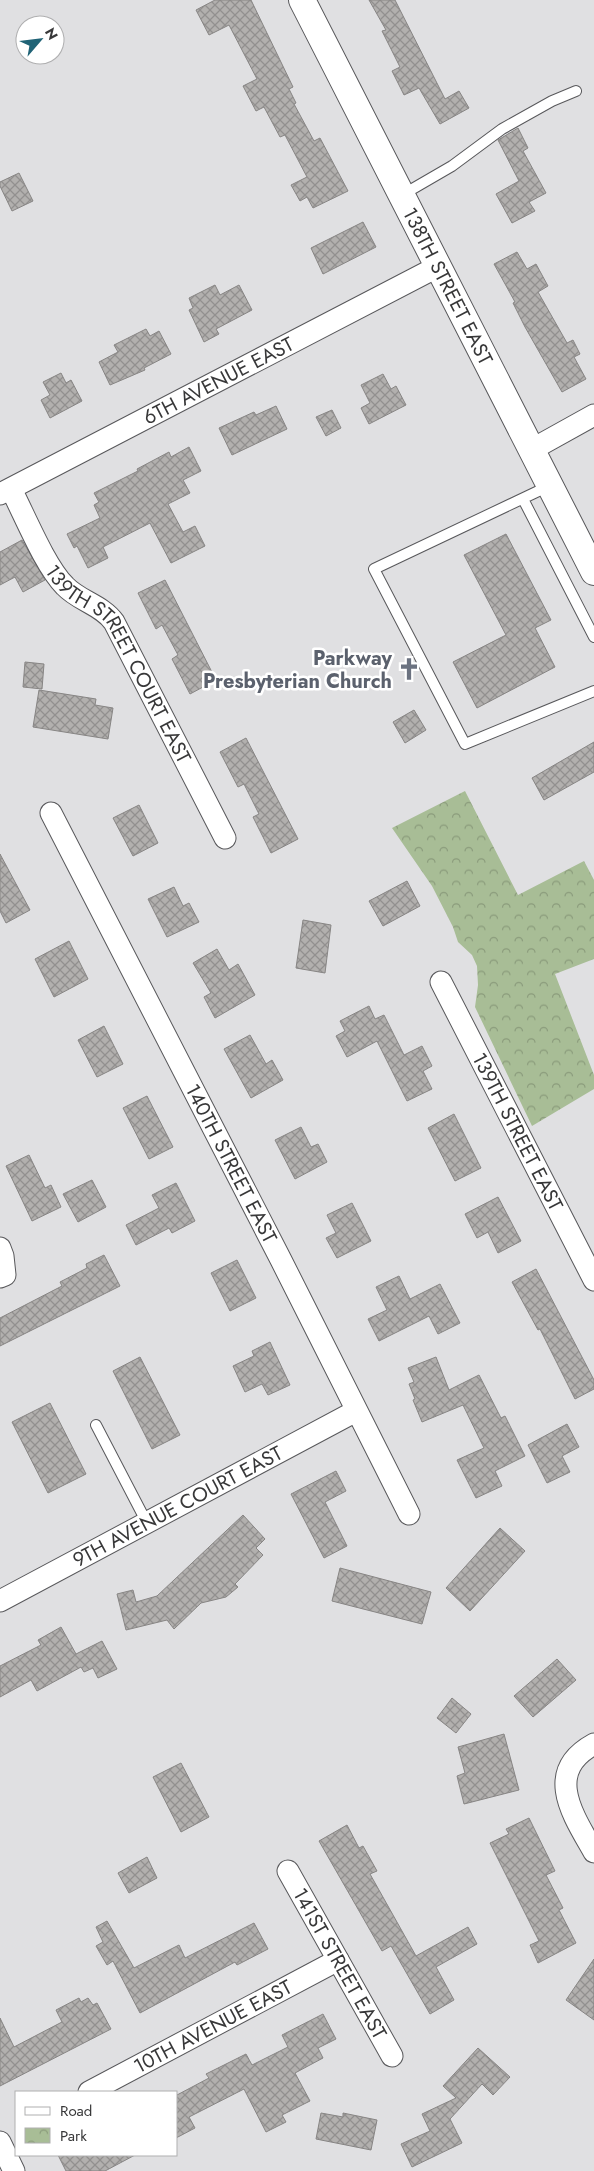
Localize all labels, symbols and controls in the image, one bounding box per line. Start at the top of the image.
north arrow [15,15,65,65]
text: N [40,24,63,44]
street label: 138TH STREET EAST [395,202,500,370]
street label: 6TH AVENUE EAST [138,330,300,432]
street label: 139TH STREET COURT EAST [38,559,198,769]
place label: Parkway Presbyterian Church [203,644,393,696]
church icon: Parkway Presbyterian Church [396,656,422,682]
street label: 139TH STREET EAST [465,1048,570,1216]
street label: 140TH STREET EAST [178,1079,284,1249]
street label: 9TH AVENUE COURT EAST [68,1439,288,1575]
street label: 141ST STREET EAST [285,1883,394,2045]
street label: 10TH AVENUE EAST [129,1973,298,2081]
legend [15,2091,178,2156]
text: Road [60,2100,92,2122]
text: Park [60,2125,87,2147]

